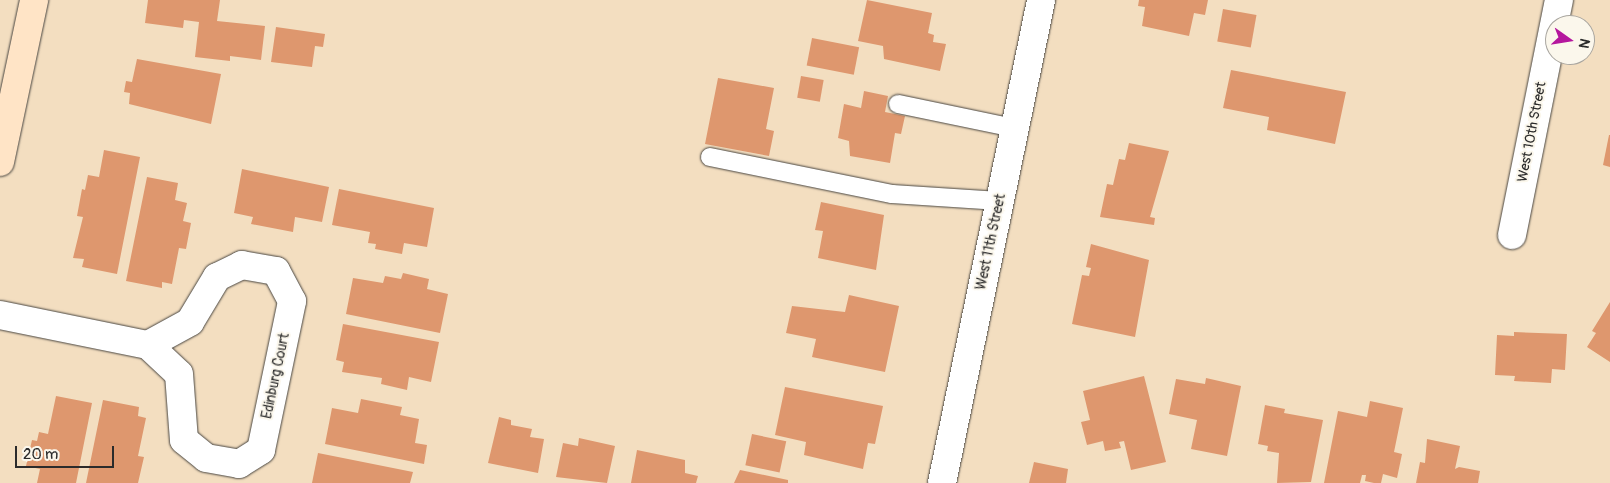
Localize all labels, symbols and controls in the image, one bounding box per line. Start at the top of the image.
north arrow [1545,15,1595,65]
text: N [1575,37,1593,50]
street label: West 10th Street [1514,80,1550,184]
street label: West 11th Street [973,192,1009,292]
street label: Edinburg Court [259,332,293,420]
scale bar [18,436,116,468]
text: 20 m [23,445,58,464]

